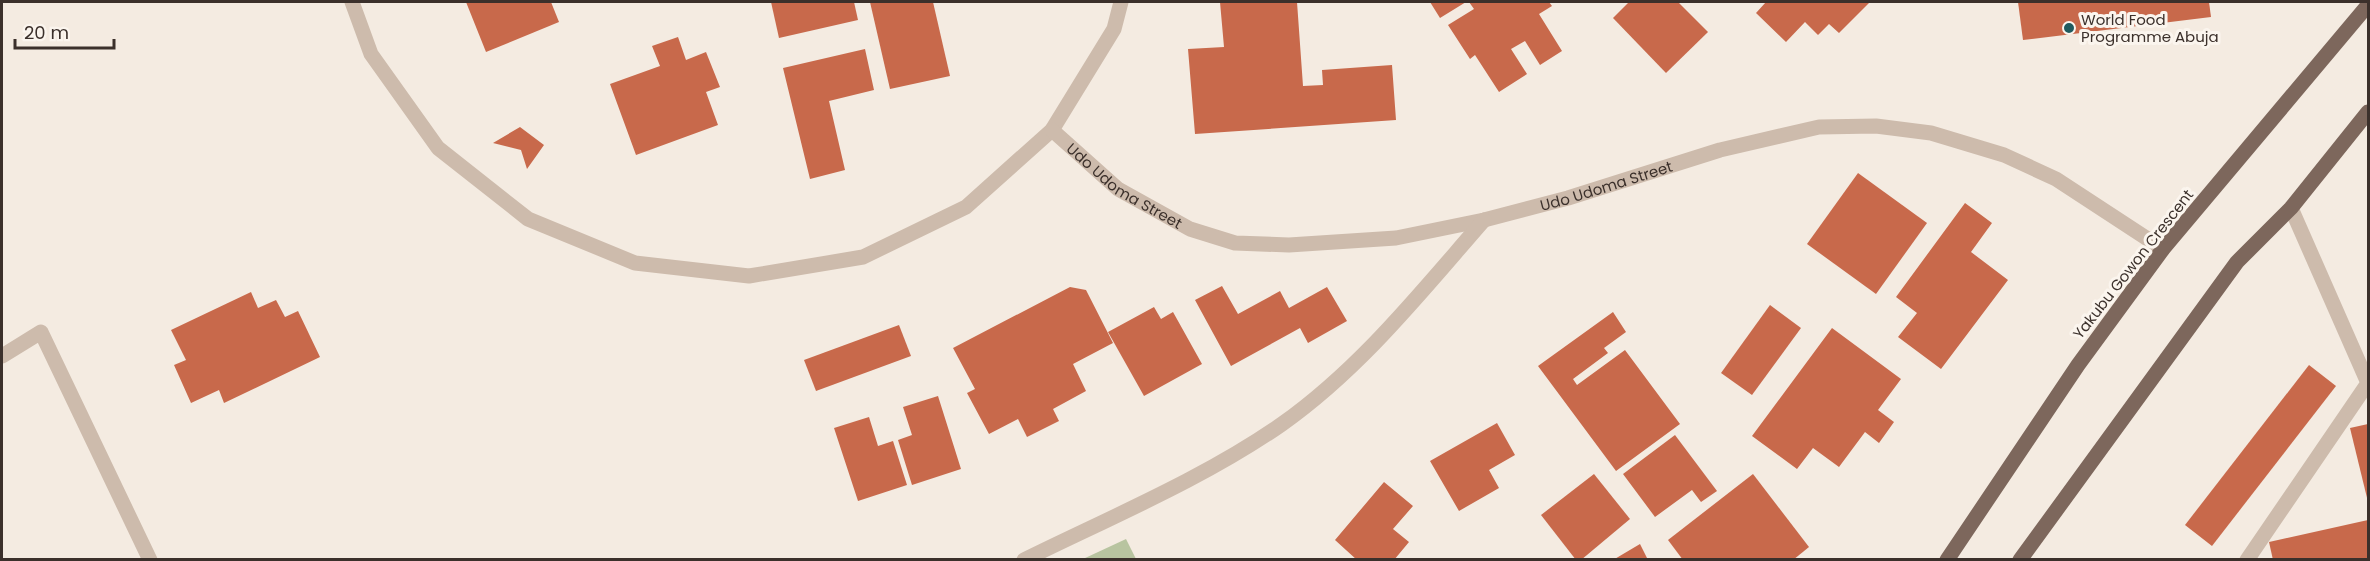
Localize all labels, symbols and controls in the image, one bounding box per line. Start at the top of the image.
place label: World Food Programme Abuja [2081,9,2219,47]
scale bar [15,12,114,50]
text: 20 m [24,20,69,45]
marker: World Food Programme Abuja [2062,21,2076,35]
street label: Udo Udoma Street [1062,138,1186,233]
street label: Udo Udoma Street [1538,155,1675,215]
street label: Yakubu Gowon Crescent [2068,185,2198,343]

